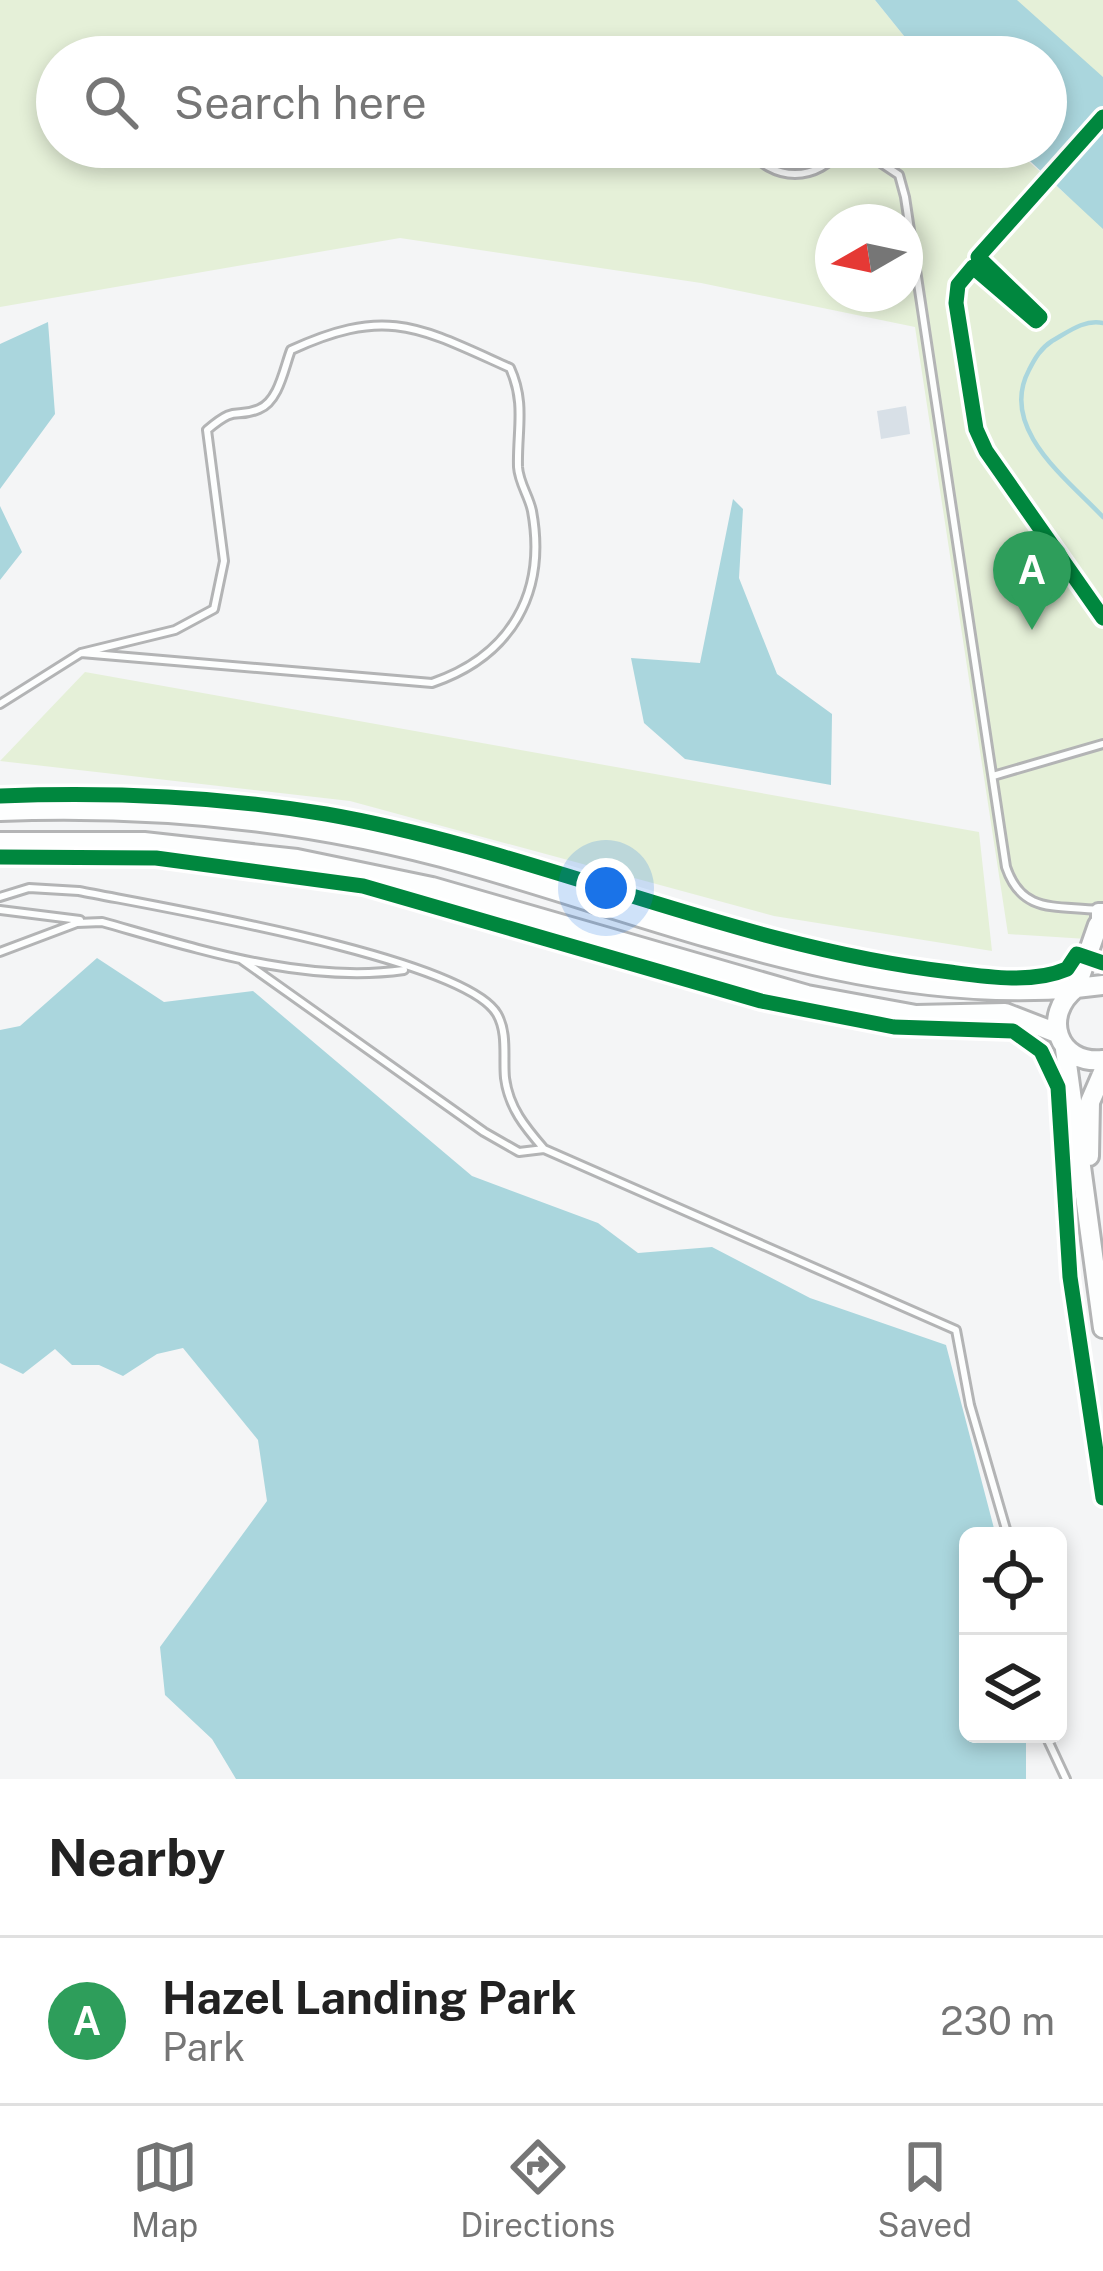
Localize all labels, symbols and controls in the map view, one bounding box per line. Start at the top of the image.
search box [36,36,1067,168]
icon: search [78,69,144,135]
text: Search here [174,76,427,129]
north arrow [815,204,923,312]
pin: A [993,531,1071,630]
your location [576,858,636,918]
map controls [959,1527,1067,1743]
button: locate [959,1527,1067,1635]
button: layers [959,1635,1067,1743]
text: Nearby [48,1828,225,1887]
text: Hazel Landing Park [162,1971,576,2024]
text: A [73,1998,101,2044]
text: 230 m [940,1998,1055,2044]
text: Park [162,2024,245,2070]
tab: Map [131,2134,198,2244]
tab: Directions [460,2134,615,2244]
tab: Saved [878,2134,972,2244]

